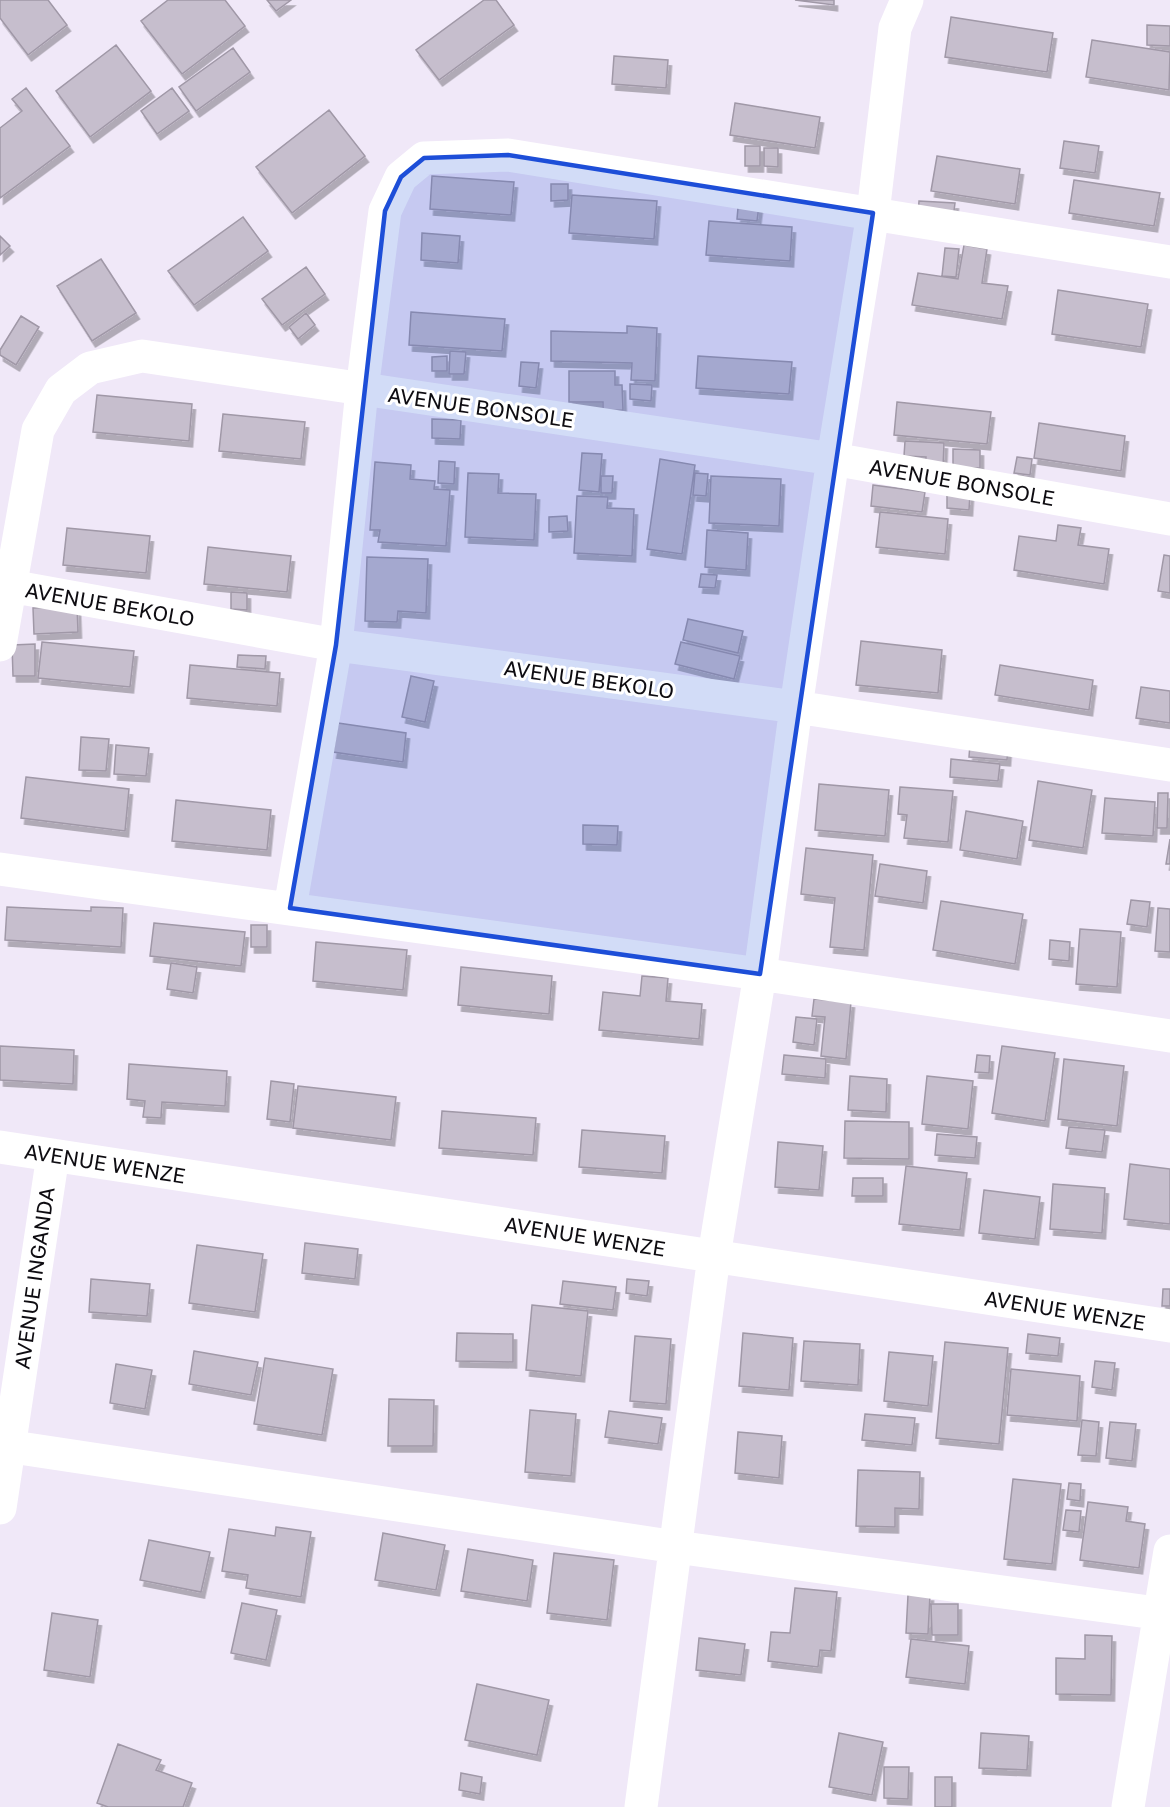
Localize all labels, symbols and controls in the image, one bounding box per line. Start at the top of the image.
street label: AVENUE BONSOLE [386,381,576,433]
street label: AVENUE BONSOLE [867,453,1057,511]
street label: AVENUE BEKOLO [23,576,197,632]
street label: AVENUE BEKOLO [502,654,676,704]
street label: AVENUE WENZE [23,1137,187,1189]
street label: AVENUE INGANDA [8,1185,60,1371]
street label: AVENUE WENZE [503,1210,667,1262]
street label: AVENUE WENZE [983,1284,1147,1336]

